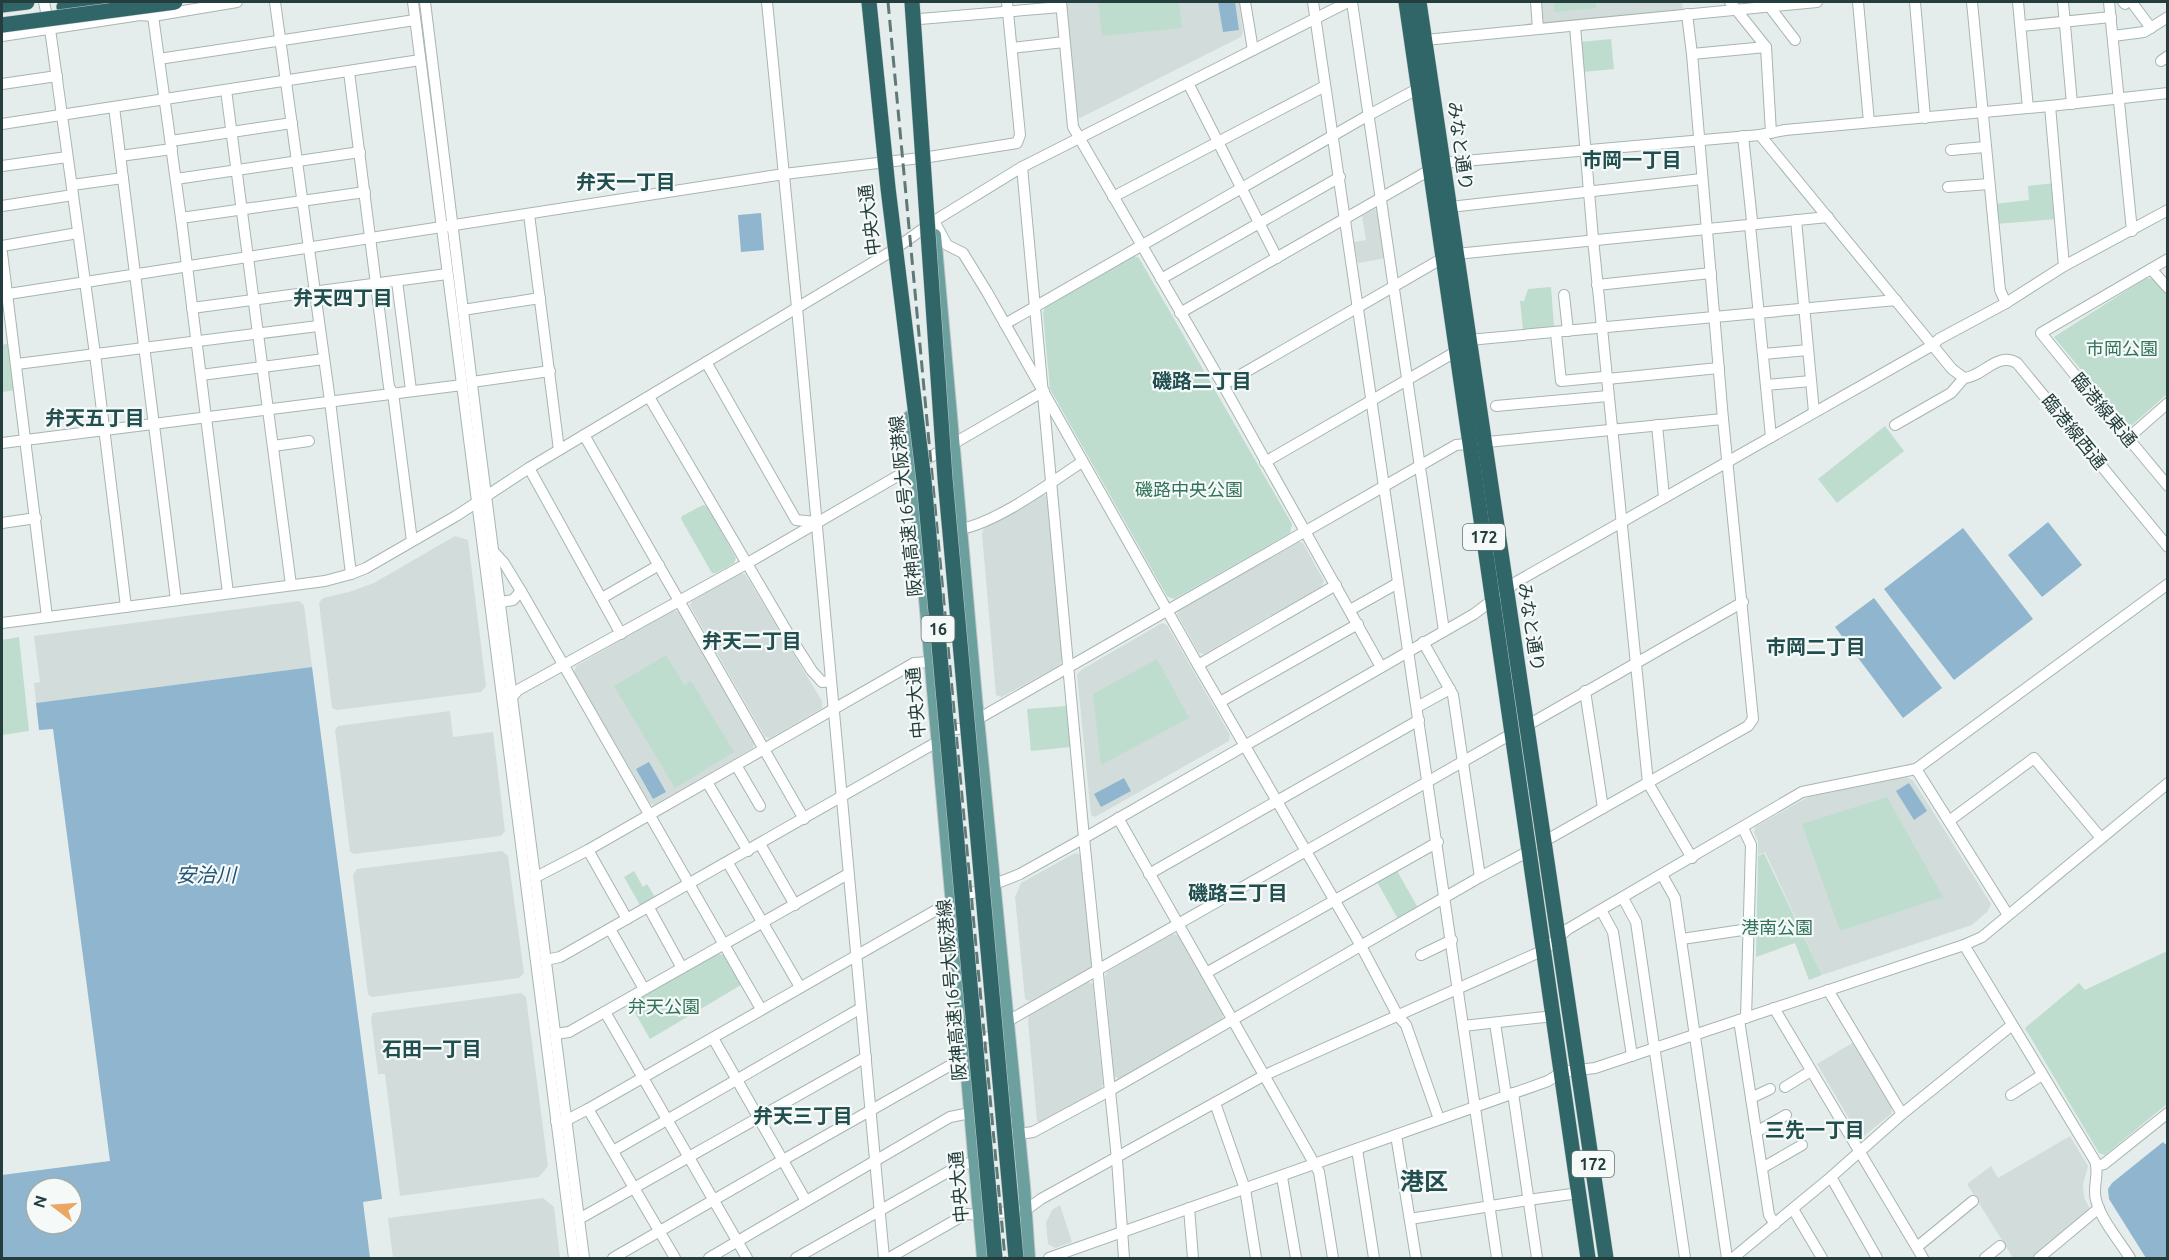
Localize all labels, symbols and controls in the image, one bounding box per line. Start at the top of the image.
street label: みなと通り [1445,100,1477,192]
district label: 市岡一丁目 [1582,148,1682,171]
district label: 弁天一丁目 [576,170,676,193]
street label: 中央大通 [855,183,883,257]
district label: 弁天四丁目 [293,286,393,309]
park label: 市岡公園 [2086,338,2158,358]
street label: 臨港線東通 [2068,368,2141,450]
district label: 磯路二丁目 [1152,369,1252,392]
street label: 臨港線西通 [2039,390,2111,473]
district label: 弁天五丁目 [45,406,145,429]
street label: 阪神高速16号大阪港線 [886,414,924,598]
park label: 磯路中央公園 [1135,479,1243,499]
road number: 172 [1463,524,1505,550]
street label: みなと通り [1515,581,1549,673]
road number: 16 [922,616,954,642]
district label: 弁天二丁目 [702,629,802,652]
district label: 市岡二丁目 [1766,635,1866,658]
street label: 中央大通 [902,666,928,740]
water label: 安治川 [176,863,238,886]
district label: 磯路三丁目 [1188,881,1288,904]
street label: 阪神高速16号大阪港線 [933,898,969,1082]
park label: 港南公園 [1741,917,1813,937]
park label: 弁天公園 [628,996,700,1016]
district label: 石田一丁目 [382,1037,482,1060]
district label: 弁天三丁目 [753,1104,853,1127]
district label: 三先一丁目 [1765,1118,1865,1141]
street label: 中央大通 [945,1150,971,1224]
road number: 172 [1572,1151,1614,1177]
district label: 港区 [1400,1168,1448,1195]
north arrow [24,1176,84,1236]
text: N [29,1193,50,1210]

